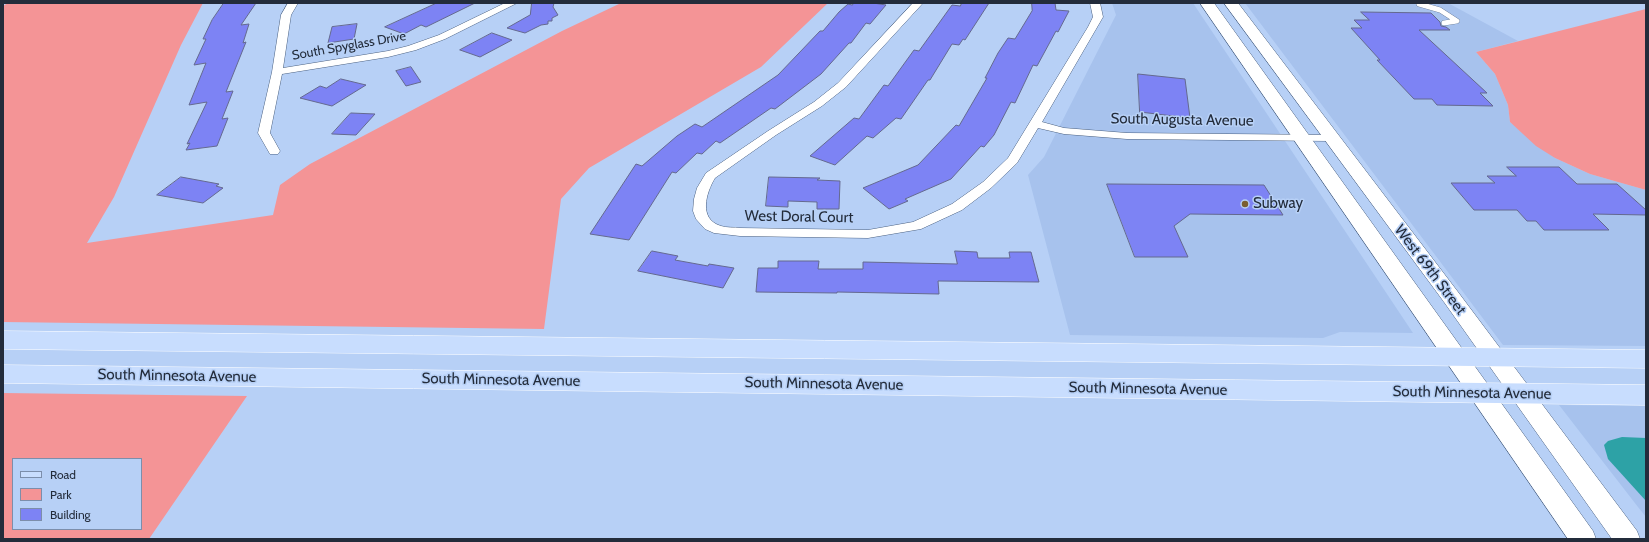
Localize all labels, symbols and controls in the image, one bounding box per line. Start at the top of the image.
street label: South Spyglass Drive [291,28,407,64]
street label: South Augusta Avenue [1110,110,1254,130]
place label: Subway [1253,195,1303,213]
marker: Subway [1240,199,1250,209]
street label: West Doral Court [745,207,853,227]
street label: West 69th Street [1390,221,1470,319]
street label: South Minnesota Avenue [98,366,256,386]
street label: South Minnesota Avenue [422,370,580,390]
street label: South Minnesota Avenue [745,374,903,394]
street label: South Minnesota Avenue [1069,379,1227,399]
street label: South Minnesota Avenue [1393,383,1551,403]
legend [12,458,142,530]
text: Road [50,467,76,482]
text: Park [50,487,72,502]
text: Building [50,507,91,522]

